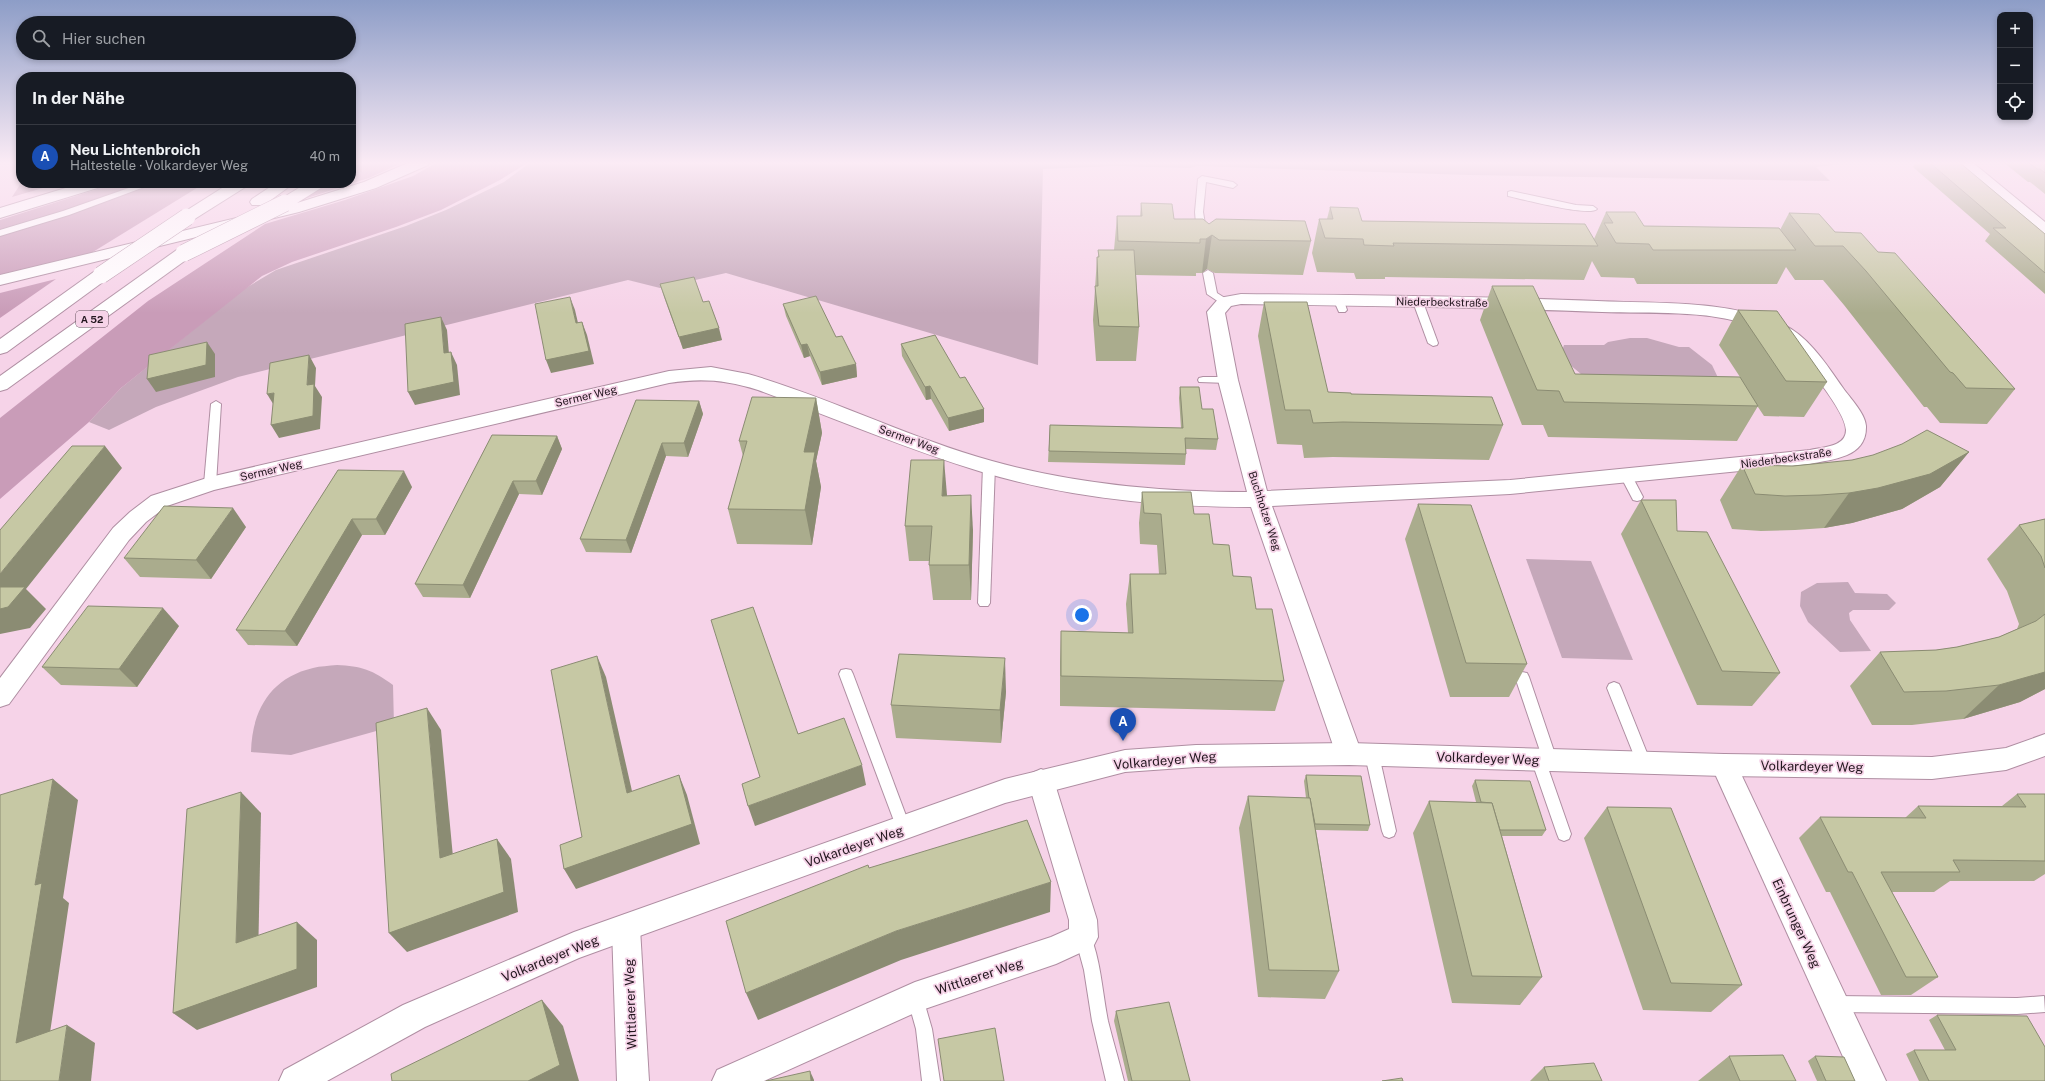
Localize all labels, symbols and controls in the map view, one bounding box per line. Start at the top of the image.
map controls [1997,12,2033,120]
button: + [1997,12,2033,48]
search box [16,16,356,60]
icon: search [30,27,52,49]
text: Hier suchen [62,30,145,47]
button: − [1997,48,2033,84]
button: locate [1997,84,2033,120]
text: In der Nähe [32,88,125,108]
text: Neu Lichtenbroich [70,141,200,158]
text: A [40,149,50,164]
text: 40 m [309,149,340,164]
text: Haltestelle · Volkardeyer Weg [70,158,248,173]
street label: Niederbeckstraße [1396,295,1488,309]
road number: A 52 [76,311,108,327]
street label: Sermer Weg [554,383,618,409]
street label: Sermer Weg [877,423,941,456]
street label: Niederbeckstraße [1740,446,1832,470]
street label: Sermer Weg [239,457,303,483]
street label: Buchholzer Weg [1246,470,1284,553]
your location [1072,605,1092,625]
pin: A [1110,708,1136,741]
street label: Volkardeyer Weg [1113,749,1217,772]
street label: Volkardeyer Weg [1436,749,1540,768]
street label: Volkardeyer Weg [1760,758,1864,775]
street label: Volkardeyer Weg [803,823,905,870]
street label: Einbrunger Weg [1769,876,1824,970]
street label: Volkardeyer Weg [500,932,601,985]
street label: Wittlaerer Weg [934,955,1025,998]
street label: Wittlaerer Weg [621,958,640,1050]

